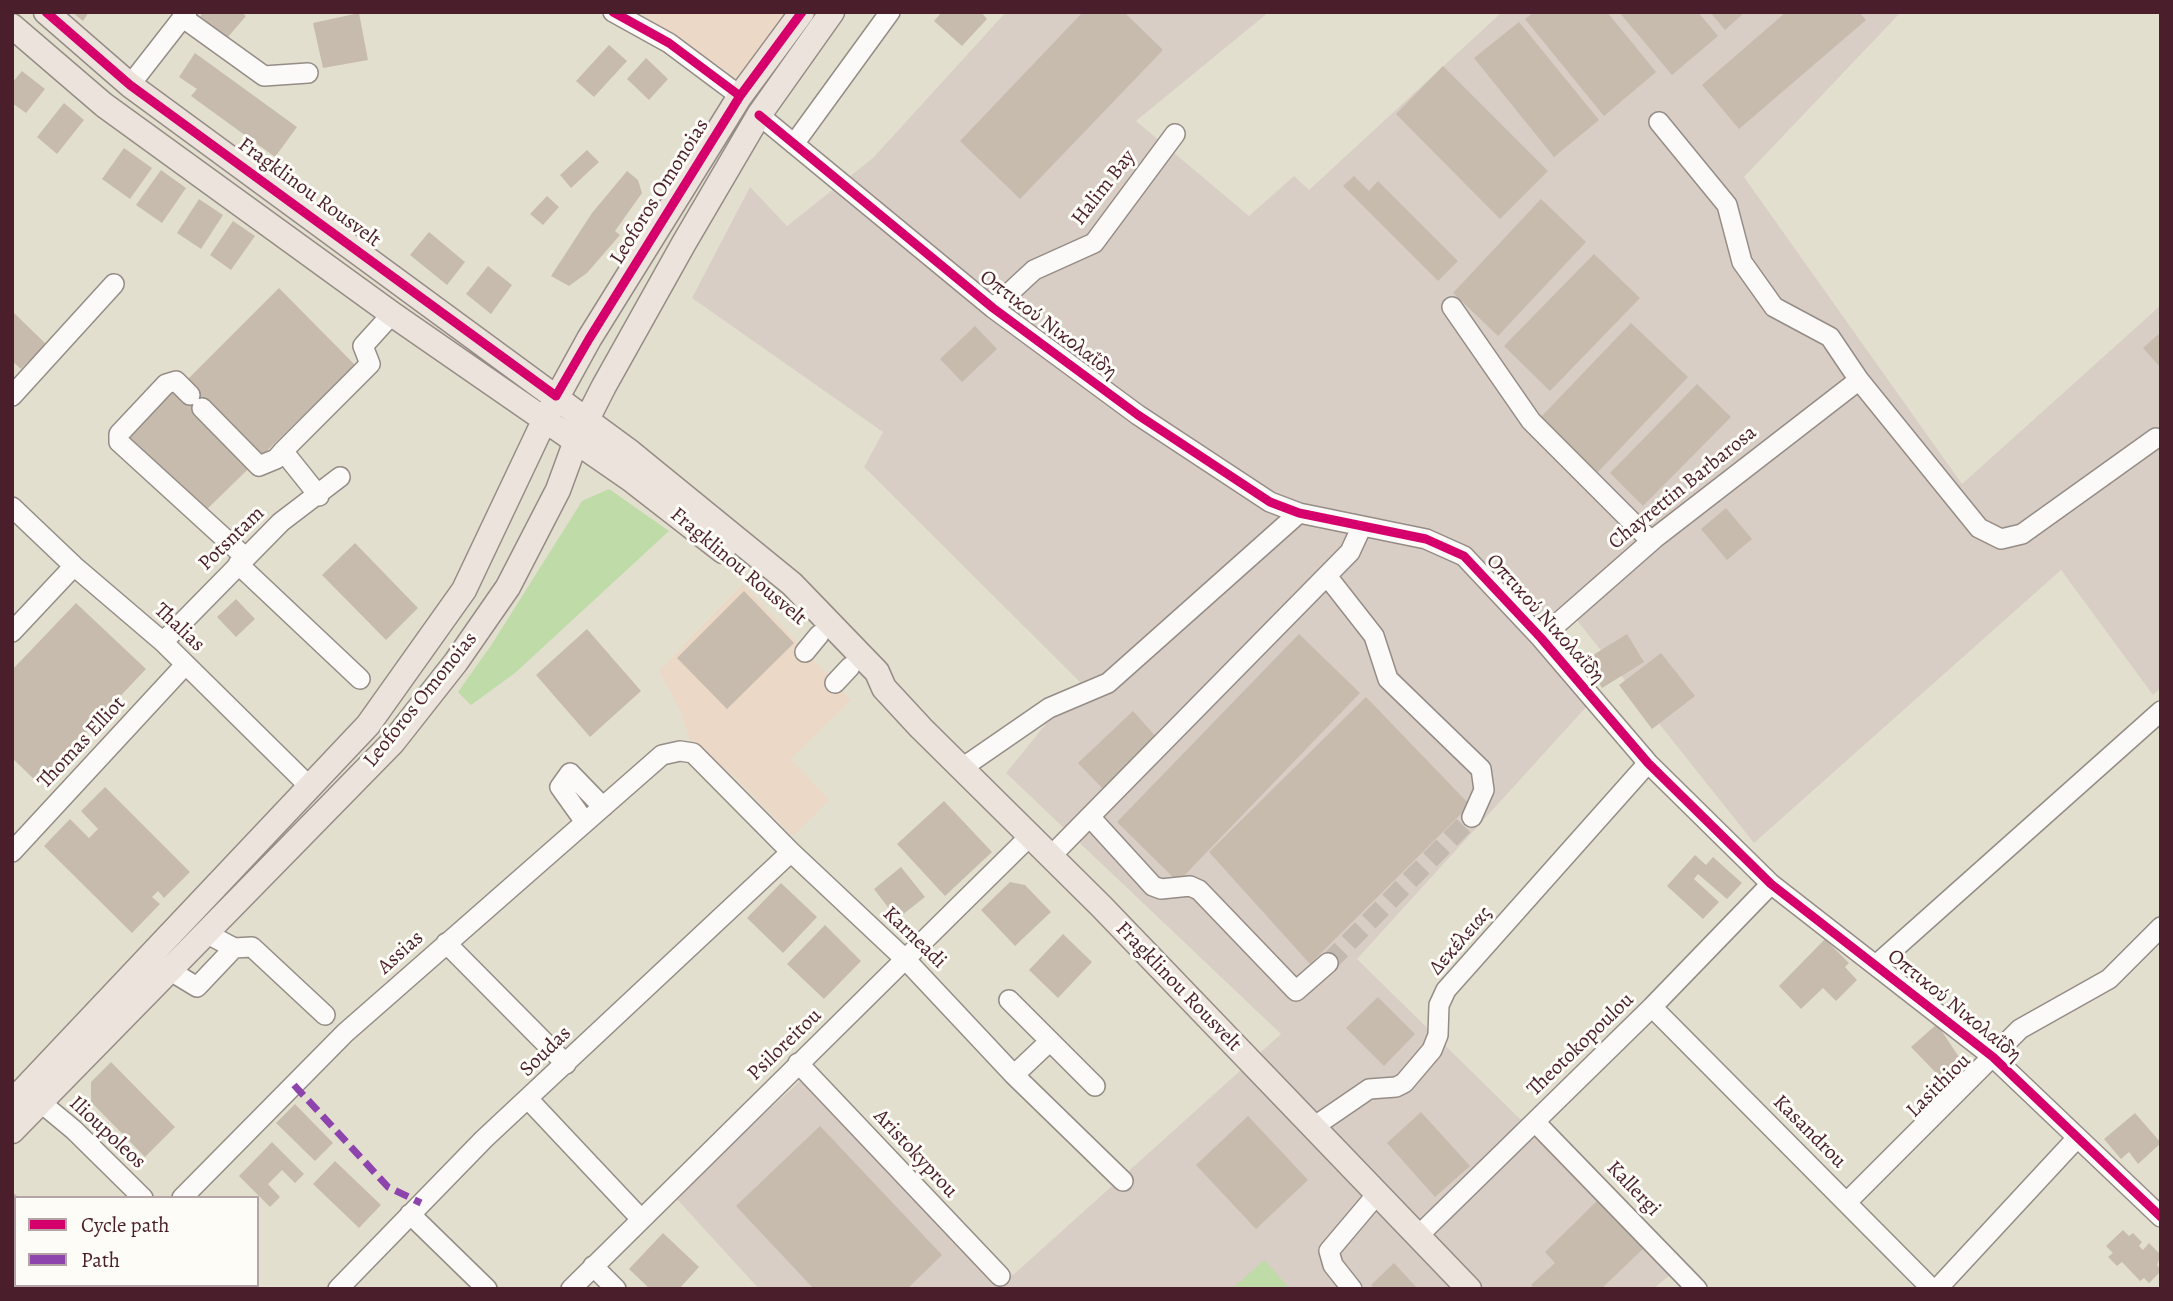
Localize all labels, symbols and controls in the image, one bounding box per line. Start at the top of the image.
street label: Leoforos Omonoias [605,115,715,269]
street label: Fragklinou Rousvelt [233,133,385,253]
street label: Halim Bay [1067,145,1141,231]
street label: Οπτικού Νικολαΐδη [974,265,1122,385]
street label: Chayrettin Barbarosa [1604,421,1762,555]
street label: Potsntam [194,501,270,577]
street label: Fragklinou Rousvelt [665,503,811,631]
street label: Οπτικού Νικολαΐδη [1480,549,1610,689]
street label: Thalias [149,598,209,658]
street label: Leoforos Omonoias [359,627,483,773]
street label: Thomas Elliot [33,692,131,794]
street label: Δεκέλειας [1424,901,1498,981]
street label: Karneadi [877,902,951,974]
street label: Fragklinou Rousvelt [1110,917,1246,1057]
street label: Assias [373,926,429,980]
street label: Οπτικού Νικολαΐδη [1882,944,2026,1068]
street label: Theotokopoulou [1522,988,1640,1102]
street label: Psiloreitou [743,1003,827,1087]
street label: Soudas [515,1021,577,1083]
street label: Lasithiou [1902,1049,1976,1123]
street label: Kasandrou [1767,1090,1851,1174]
street label: Ilioupoleos [64,1091,150,1175]
street label: Aristokyprou [868,1104,962,1204]
street label: Kallergi [1601,1156,1665,1222]
legend [14,1196,259,1287]
text: Cycle path [81,1211,170,1239]
text: Path [81,1246,120,1274]

